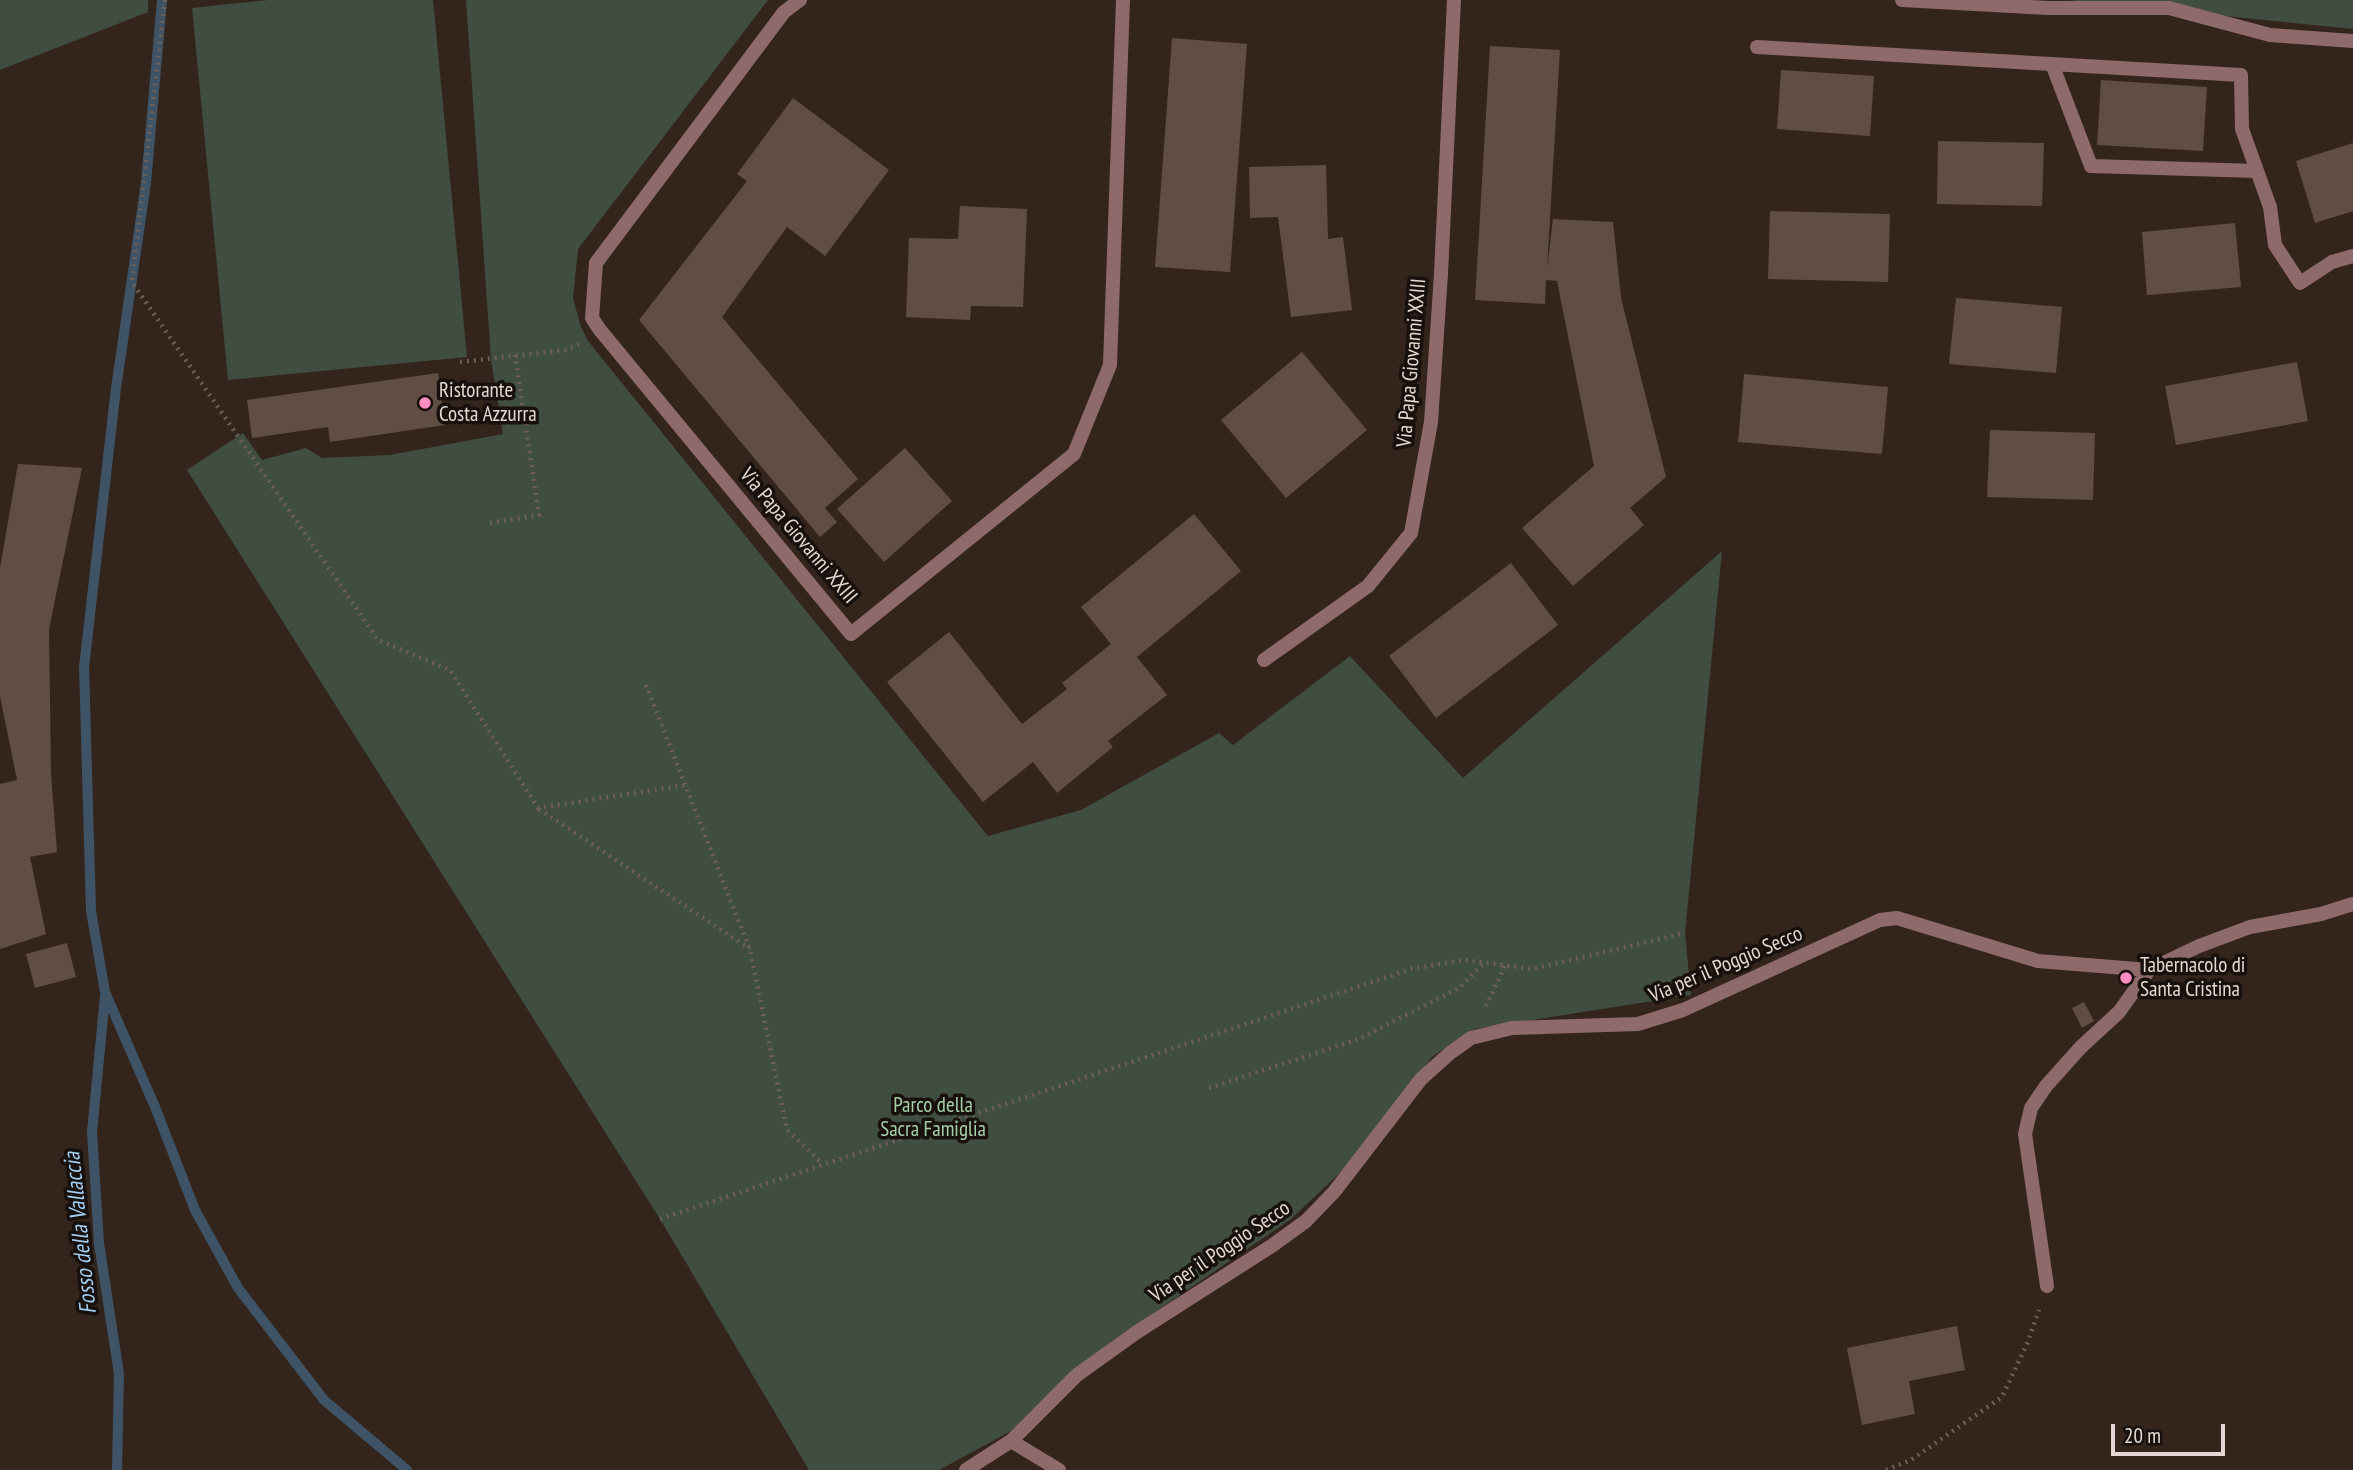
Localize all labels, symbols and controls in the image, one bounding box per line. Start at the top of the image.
street label: Via Papa Giovanni XXIII [1392,278,1432,448]
place label: Ristorante Costa Azzurra [439,378,537,428]
marker: Ristorante Costa Azzurra [417,395,433,411]
street label: Via Papa Giovanni XXIII [734,463,862,609]
street label: Via per il Poggio Secco [1646,921,1806,1009]
place label: Tabernacolo di Santa Cristina [2140,953,2245,1003]
marker: Tabernacolo di Santa Cristina [2118,970,2134,986]
park label: Parco della Sacra Famiglia [880,1093,986,1143]
water label: Fosso della Vallaccia [59,1150,103,1316]
street label: Via per il Poggio Secco [1145,1196,1295,1308]
scale bar [2115,1410,2229,1454]
text: 20 m [2124,1422,2161,1449]

